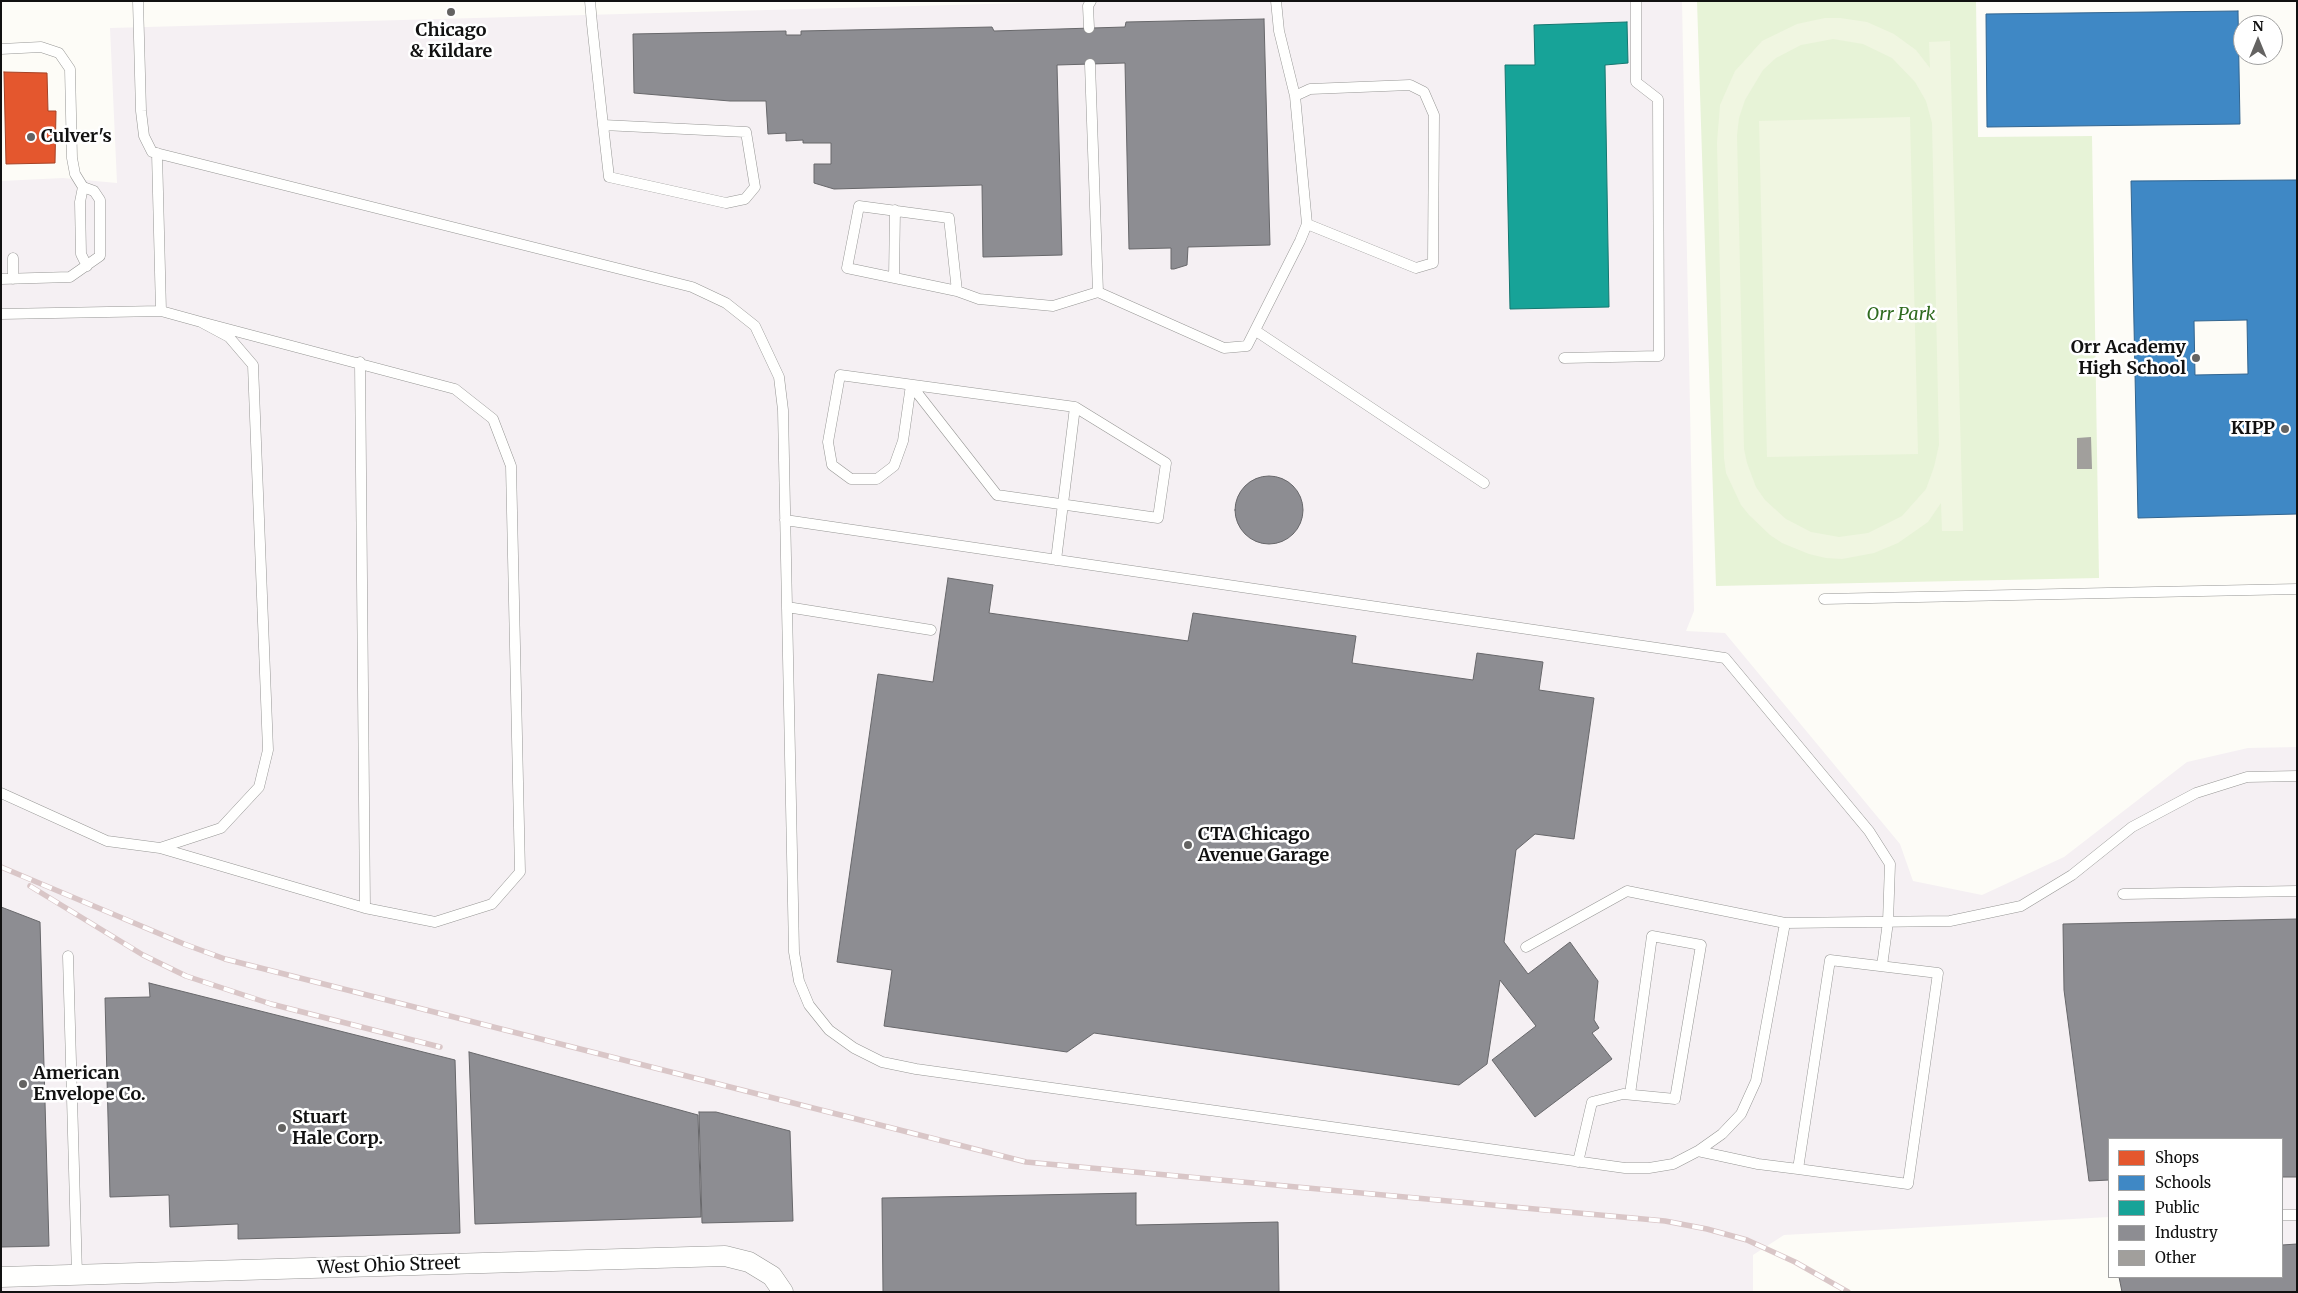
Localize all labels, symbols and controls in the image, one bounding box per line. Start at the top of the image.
marker: Chicago & Kildare [445,6,457,18]
north arrow [2233,15,2283,65]
text: N [2252,17,2264,35]
place label: Chicago & Kildare [410,20,492,62]
place label: Culver's [41,126,112,148]
marker: Culver's [25,131,37,143]
park label: Orr Park [1867,304,1935,326]
place label: Orr Academy High School [2071,337,2186,379]
marker: Orr Academy High School [2190,352,2202,364]
place label: KIPP [2231,418,2275,440]
marker: KIPP [2279,423,2291,435]
place label: CTA Chicago Avenue Garage [1198,824,1329,866]
marker: CTA Chicago Avenue Garage [1182,839,1194,851]
place label: American Envelope Co. [33,1063,146,1106]
marker: American Envelope Co. [17,1078,29,1090]
place label: Stuart Hale Corp. [292,1107,383,1150]
marker: Stuart Hale Corp. [276,1122,288,1134]
legend [2108,1138,2283,1278]
text: Shops [2155,1148,2199,1167]
text: Schools [2155,1173,2211,1192]
text: Public [2155,1198,2200,1217]
text: Industry [2155,1223,2218,1242]
text: Other [2155,1248,2196,1267]
street label: West Ohio Street [317,1253,461,1279]

